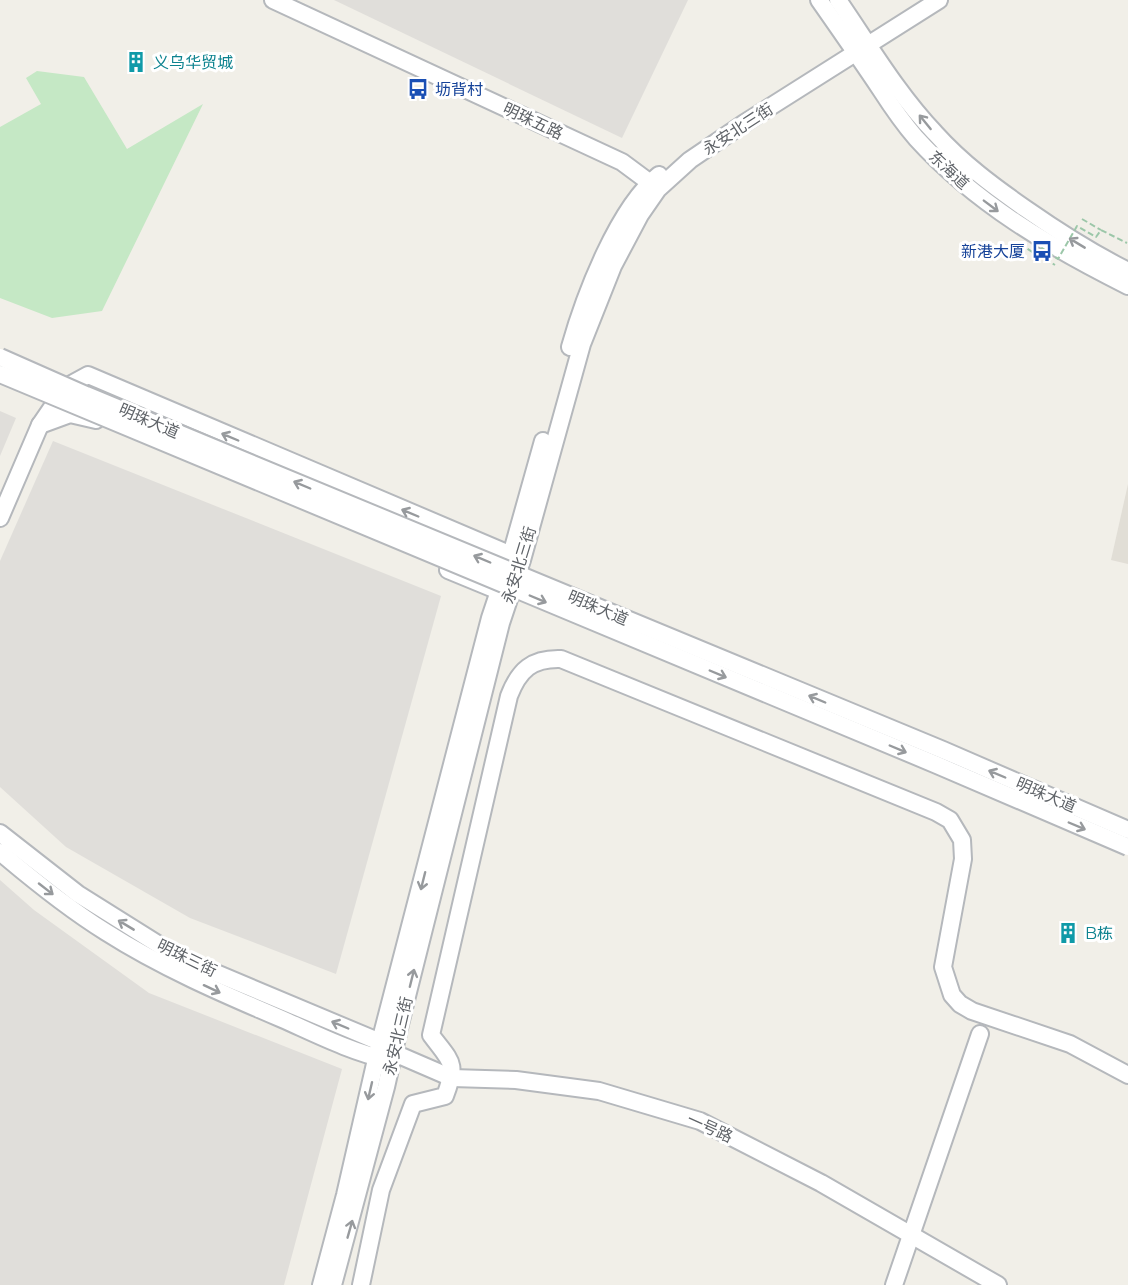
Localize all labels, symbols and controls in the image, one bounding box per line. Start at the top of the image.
building icon: 义乌华贸城 [124,50,148,74]
place label: 义乌华贸城 [153,53,233,72]
bus stop icon: 坜背村 [406,77,430,101]
place label: 坜背村 [435,80,483,99]
street label: 明珠五路 [500,99,566,143]
street label: 永安北三街 [699,99,777,159]
one-way arrow [918,115,932,130]
street label: 东海道 [925,147,973,193]
one-way arrow [983,199,999,212]
one-way arrow [1069,236,1086,248]
bus stop icon: 新港大厦 [1030,239,1054,263]
place label: 新港大厦 [961,242,1025,261]
street label: 明珠大道 [116,400,182,442]
one-way arrow [222,431,240,442]
one-way arrow [293,479,312,490]
one-way arrow [401,507,420,518]
street label: 永安北三街 [498,524,540,606]
one-way arrow [473,553,492,564]
street label: 明珠大道 [565,587,631,629]
one-way arrow [528,594,547,605]
one-way arrow [709,669,727,680]
one-way arrow [809,693,827,704]
one-way arrow [889,744,907,755]
one-way arrow [988,768,1007,779]
street label: 明珠大道 [1013,774,1079,816]
one-way arrow [1068,821,1086,832]
one-way arrow [416,871,428,890]
one-way arrow [37,882,53,895]
one-way arrow [118,919,135,931]
building icon: B栋 [1056,921,1080,945]
place label: B栋 [1085,924,1113,943]
street label: 明珠三街 [154,935,220,981]
one-way arrow [406,969,418,988]
one-way arrow [203,983,221,995]
street label: 永安北三街 [380,995,416,1077]
one-way arrow [332,1019,350,1030]
one-way arrow [364,1081,376,1100]
street label: 一号路 [684,1110,736,1146]
one-way arrow [345,1220,356,1239]

